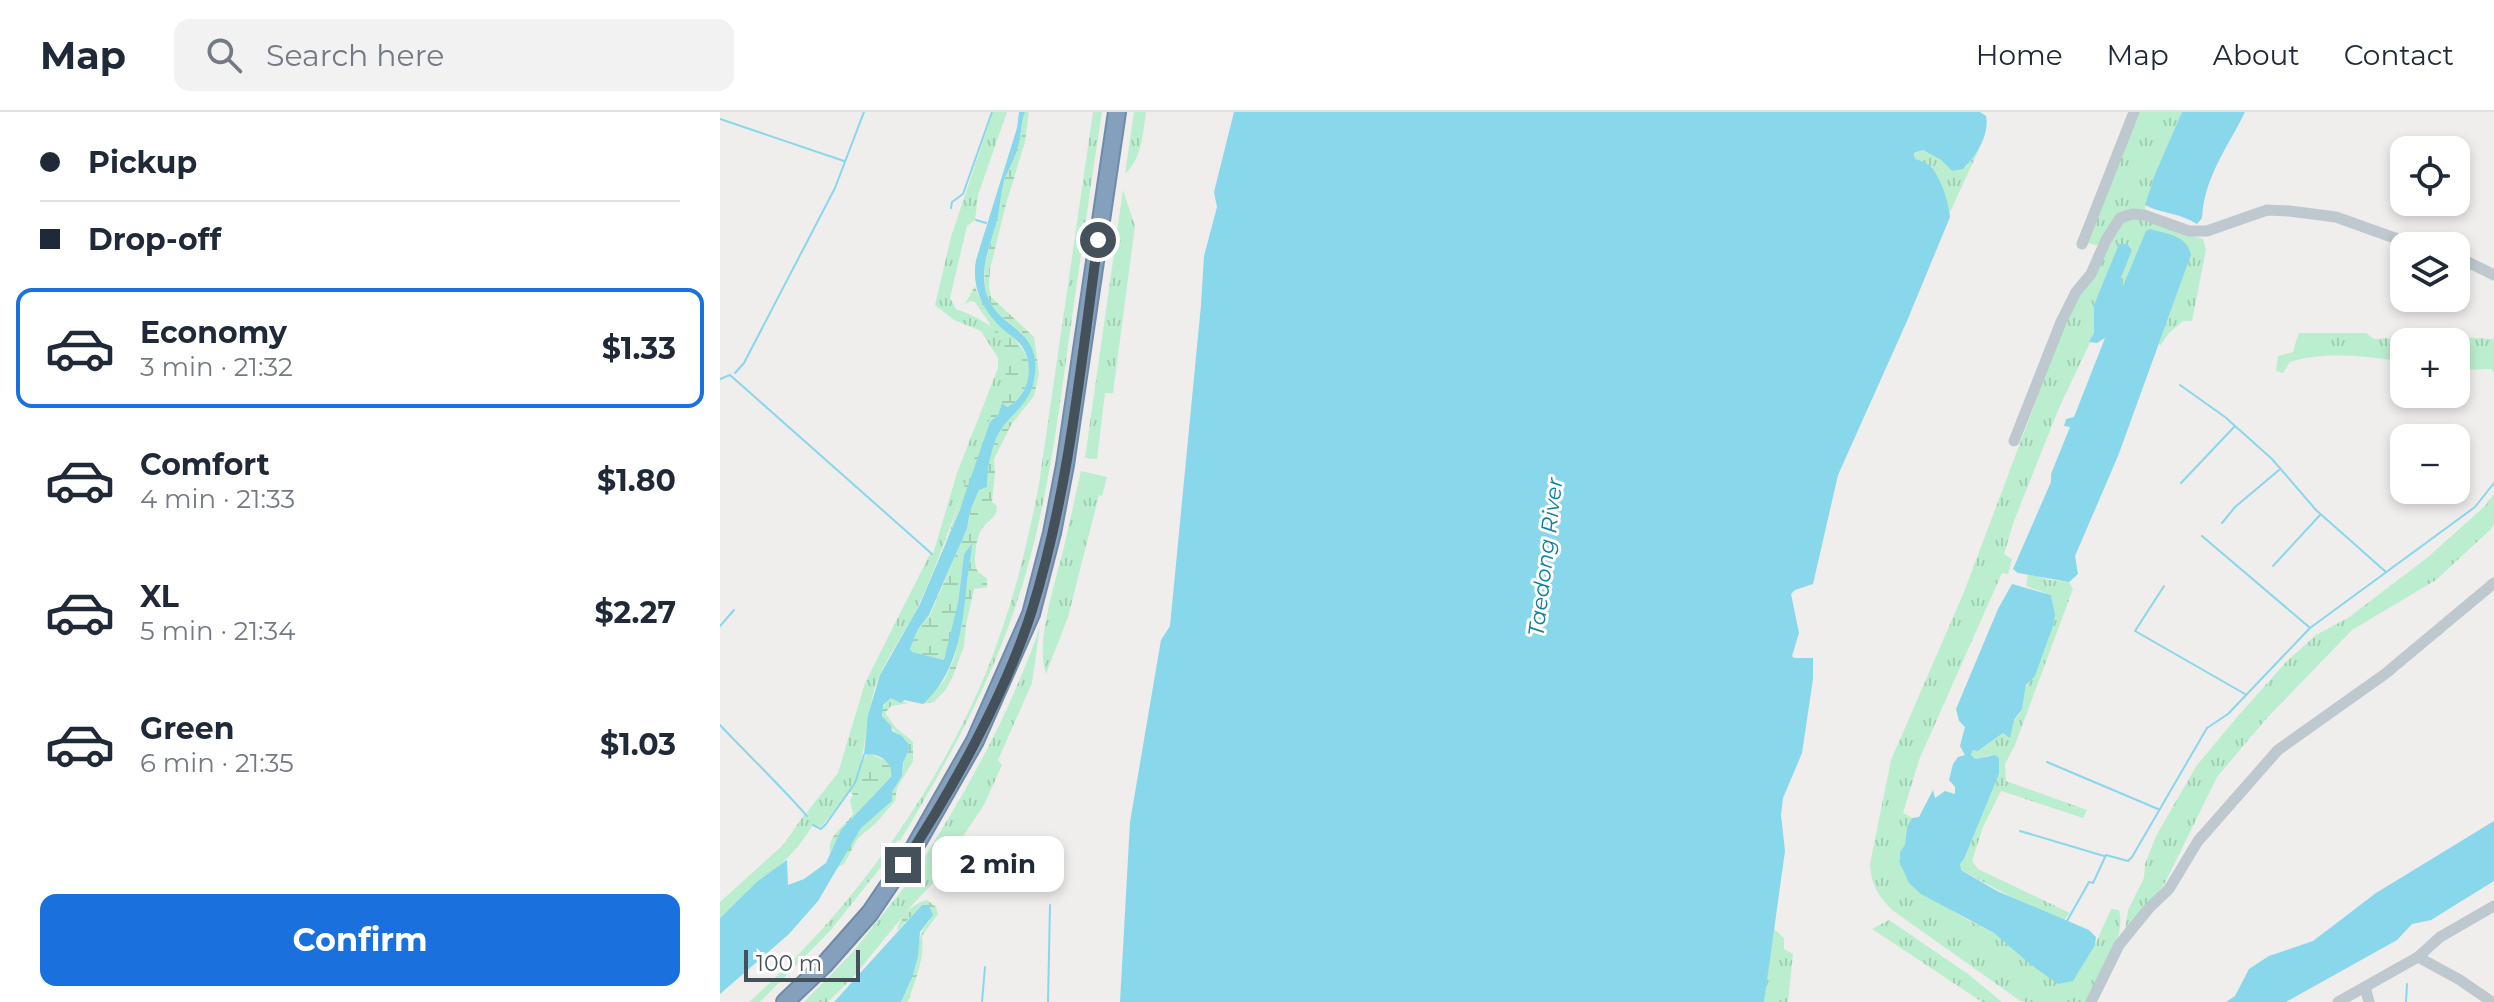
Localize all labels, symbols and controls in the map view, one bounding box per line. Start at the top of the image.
search box [174,19,734,91]
text: Map [40,32,126,79]
icon: search [202,33,246,77]
text: Search here [266,37,444,74]
text: Home [1976,38,2063,72]
text: Map [2107,38,2169,72]
text: About [2213,38,2300,72]
text: Contact [2344,38,2454,72]
map controls [2390,136,2470,504]
button: locate [2390,136,2470,216]
text: Pickup [88,144,197,181]
text: Drop-off [88,221,221,258]
route start [1080,222,1116,258]
button: layers [2390,232,2470,312]
icon: car [44,312,116,384]
text: Economy [140,314,287,351]
button: + [2390,328,2470,408]
text: $1.33 [602,330,676,367]
text: 3 min · 21:32 [140,351,293,383]
button: − [2390,424,2470,504]
icon: car [44,444,116,516]
text: Comfort [140,446,270,483]
text: $1.80 [597,462,676,499]
water label: Taedong River [1522,475,1569,638]
text: 4 min · 21:33 [140,483,295,515]
icon: car [44,576,116,648]
text: XL [140,578,179,615]
text: $2.27 [594,594,676,631]
text: 5 min · 21:34 [140,615,295,647]
icon: car [44,708,116,780]
text: Green [140,710,234,747]
text: $1.03 [600,726,676,763]
text: 6 min · 21:35 [140,747,294,779]
callout: 2 min [931,837,1063,893]
route end [885,847,921,883]
text: 2 min [960,848,1036,880]
button: Confirm [40,894,680,986]
scale bar [744,946,860,982]
text: 100 m [756,950,822,977]

